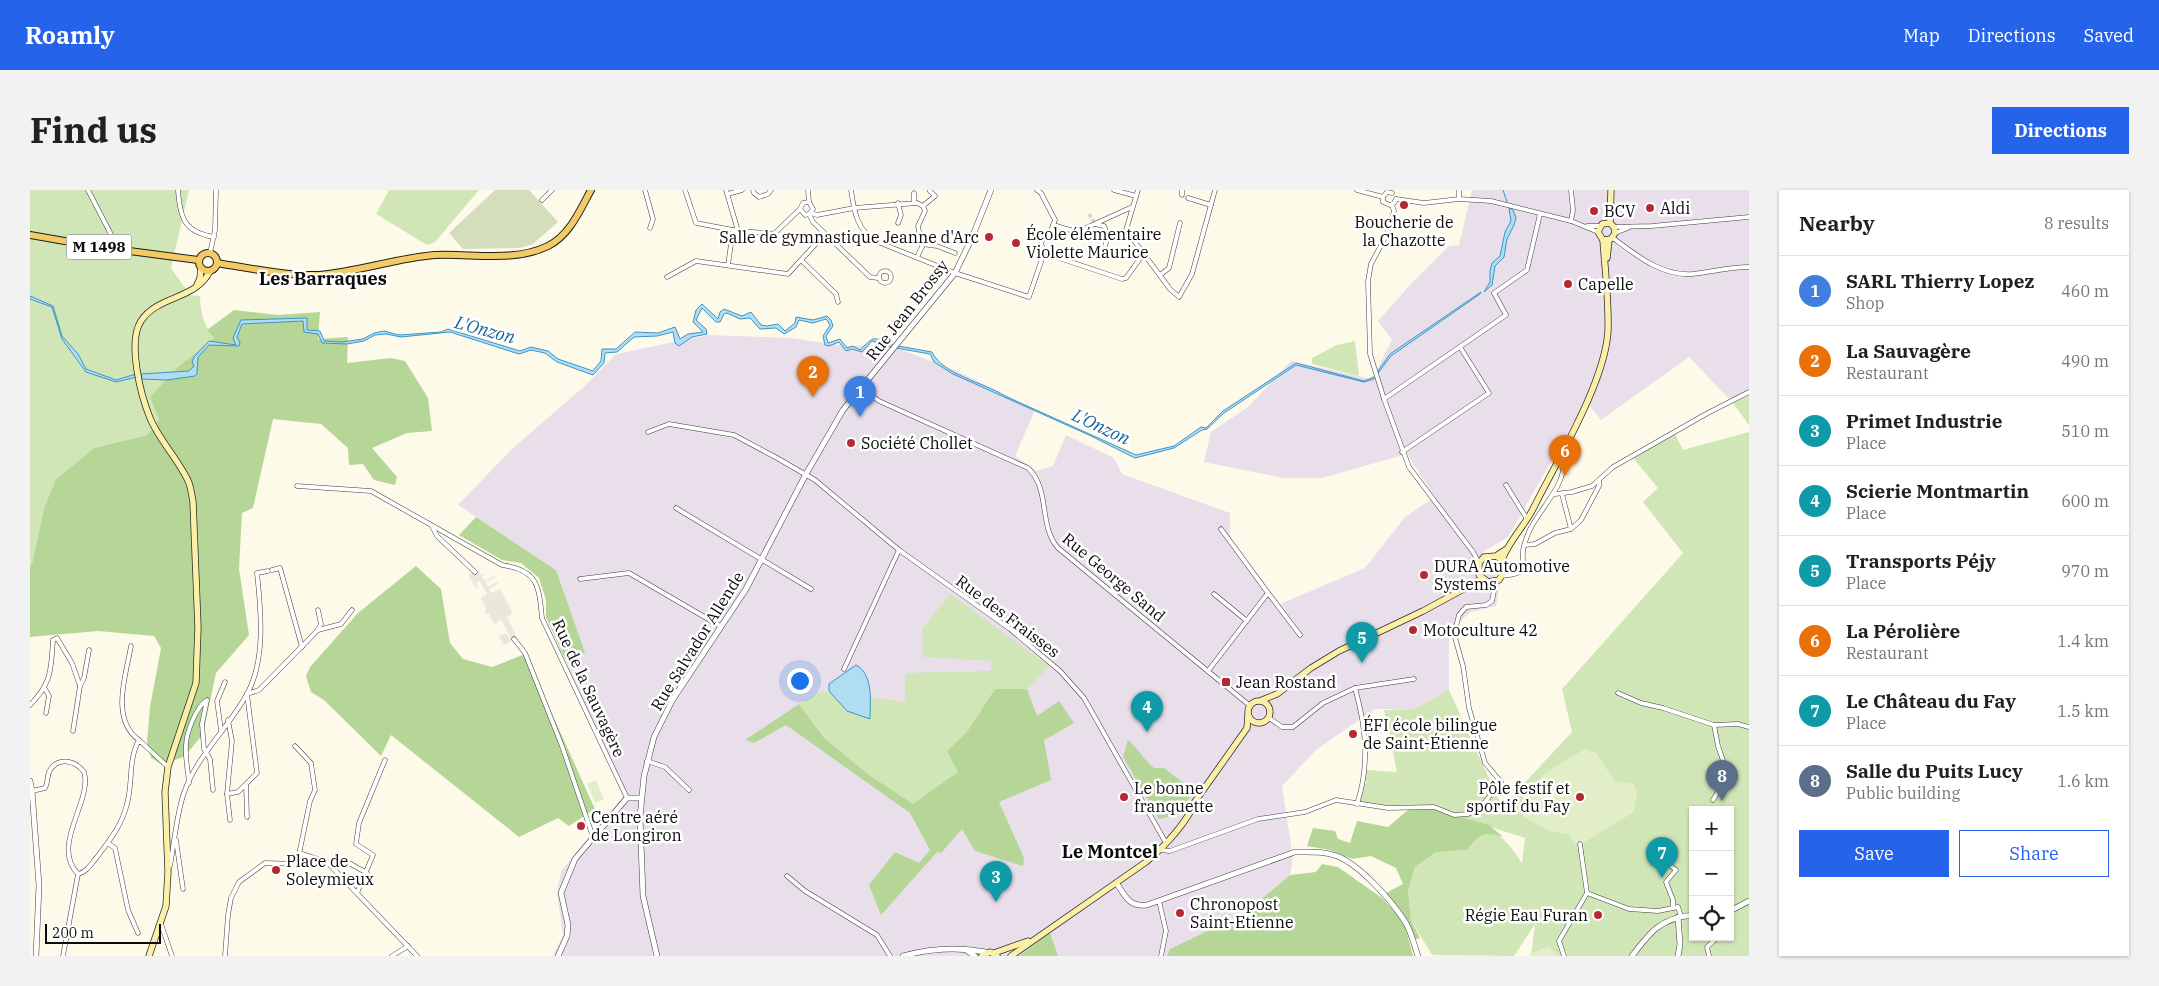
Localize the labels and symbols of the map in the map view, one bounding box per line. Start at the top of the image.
place label: Aldi [1660,198,1690,218]
marker: Boucherie de la Chazotte [1398,199,1410,211]
place label: BCV [1604,201,1636,221]
marker: Aldi [1644,202,1656,214]
marker: BCV [1588,205,1600,217]
place label: Boucherie de la Chazotte [1354,212,1454,250]
place label: École élémentaire Violette Maurice [1026,223,1161,262]
place label: Salle de gymnastique Jeanne d'Arc [719,227,979,247]
marker: Salle de gymnastique Jeanne d'Arc [983,231,995,243]
road number: M 1498 [66,234,132,260]
marker: École élémentaire Violette Maurice [1010,237,1022,249]
street label: Rue Jean Brossy [861,255,953,364]
district label: Les Barraques [259,267,387,290]
place label: Capelle [1578,274,1634,294]
marker: Capelle [1562,278,1574,290]
water label: L'Onzon [452,310,518,349]
pin: 2 [797,356,829,397]
pin: 1 [844,376,876,417]
water label: L'Onzon [1068,403,1135,450]
place label: Société Chollet [861,433,973,453]
pin: 6 [1549,435,1581,476]
marker: Société Chollet [845,437,857,449]
street label: Rue George Sand [1059,528,1170,626]
place label: DURA Automotive Systems [1434,556,1570,594]
street label: Rue Salvador Allende [646,568,748,714]
marker: DURA Automotive Systems [1418,569,1430,581]
street label: Rue des Fraisses [952,570,1064,662]
street label: Rue de la Sauvagère [548,616,630,760]
place label: Motoculture 42 [1423,620,1538,640]
pin: 5 [1346,622,1378,663]
marker: Motoculture 42 [1407,624,1419,636]
your location [787,668,813,694]
place label: Jean Rostand [1236,672,1336,692]
marker: Jean Rostand [1220,676,1232,688]
pin: 4 [1131,691,1163,732]
place label: ÉFI école bilingue de Saint-Étienne [1363,714,1497,753]
marker: ÉFI école bilingue de Saint-Étienne [1347,728,1359,740]
pin: 8 [1706,760,1738,801]
place label: Le bonne franquette [1134,778,1213,816]
place label: Pôle festif et sportif du Fay [1466,778,1570,816]
marker: Le bonne franquette [1118,791,1130,803]
marker: Pôle festif et sportif du Fay [1574,791,1586,803]
place label: Centre aéré de Longiron [591,807,682,845]
marker: Centre aéré de Longiron [575,820,587,832]
pin: 7 [1646,837,1678,878]
district label: Le Montcel [1062,840,1158,863]
place label: Place de Soleymieux [286,851,374,889]
pin: 3 [980,861,1012,902]
marker: Place de Soleymieux [270,864,282,876]
place label: Chronopost Saint-Etienne [1190,894,1294,932]
place label: Régie Eau Furan [1465,905,1588,925]
marker: Chronopost Saint-Etienne [1174,907,1186,919]
marker: Régie Eau Furan [1592,909,1604,921]
scale bar [45,921,161,944]

